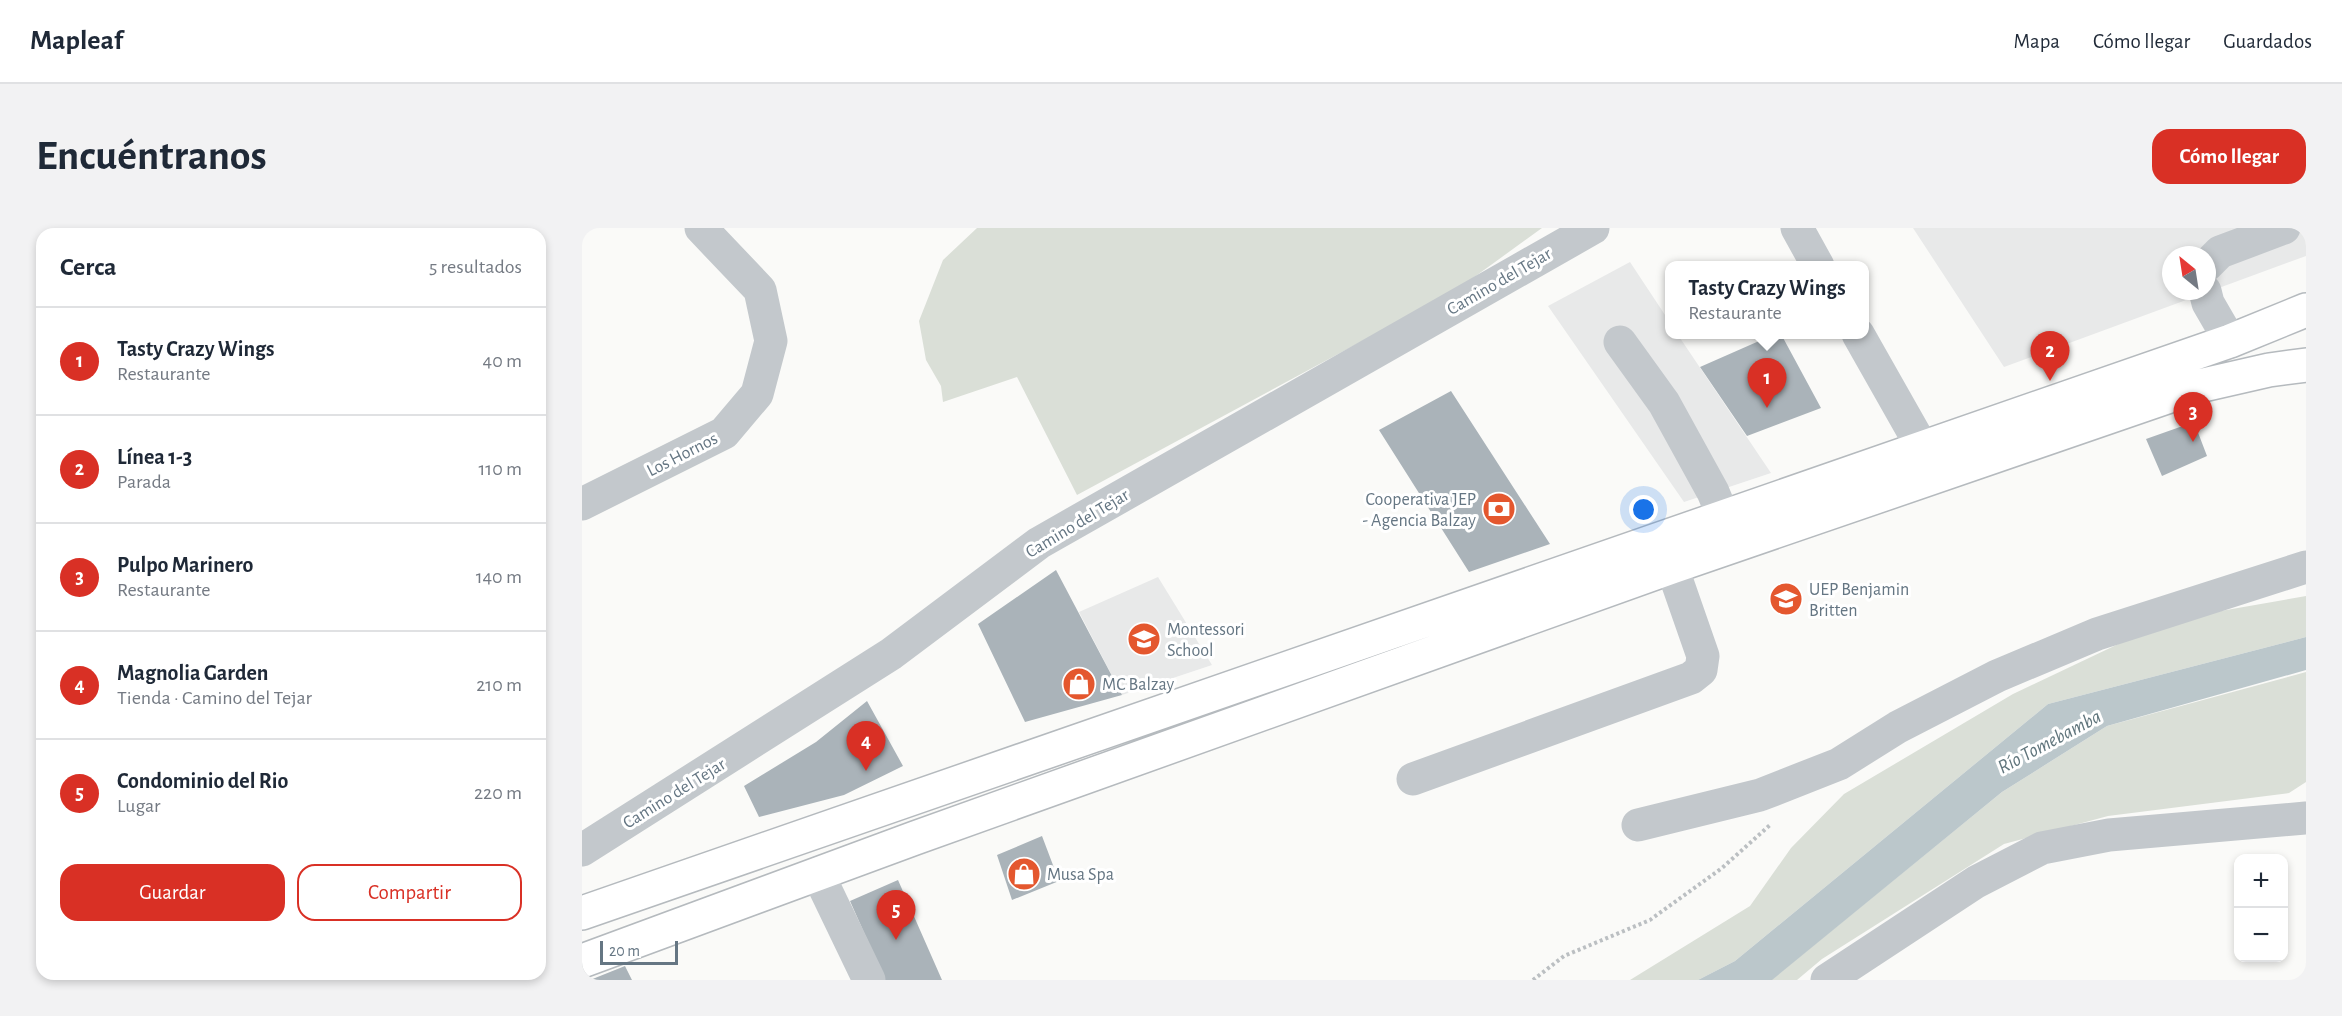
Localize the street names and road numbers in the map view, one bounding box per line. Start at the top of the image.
street label: Camino del Tejar [1444,245,1555,319]
street label: Los Hornos [644,429,721,480]
street label: Camino del Tejar [1023,486,1132,562]
street label: Camino del Tejar [620,755,729,832]

